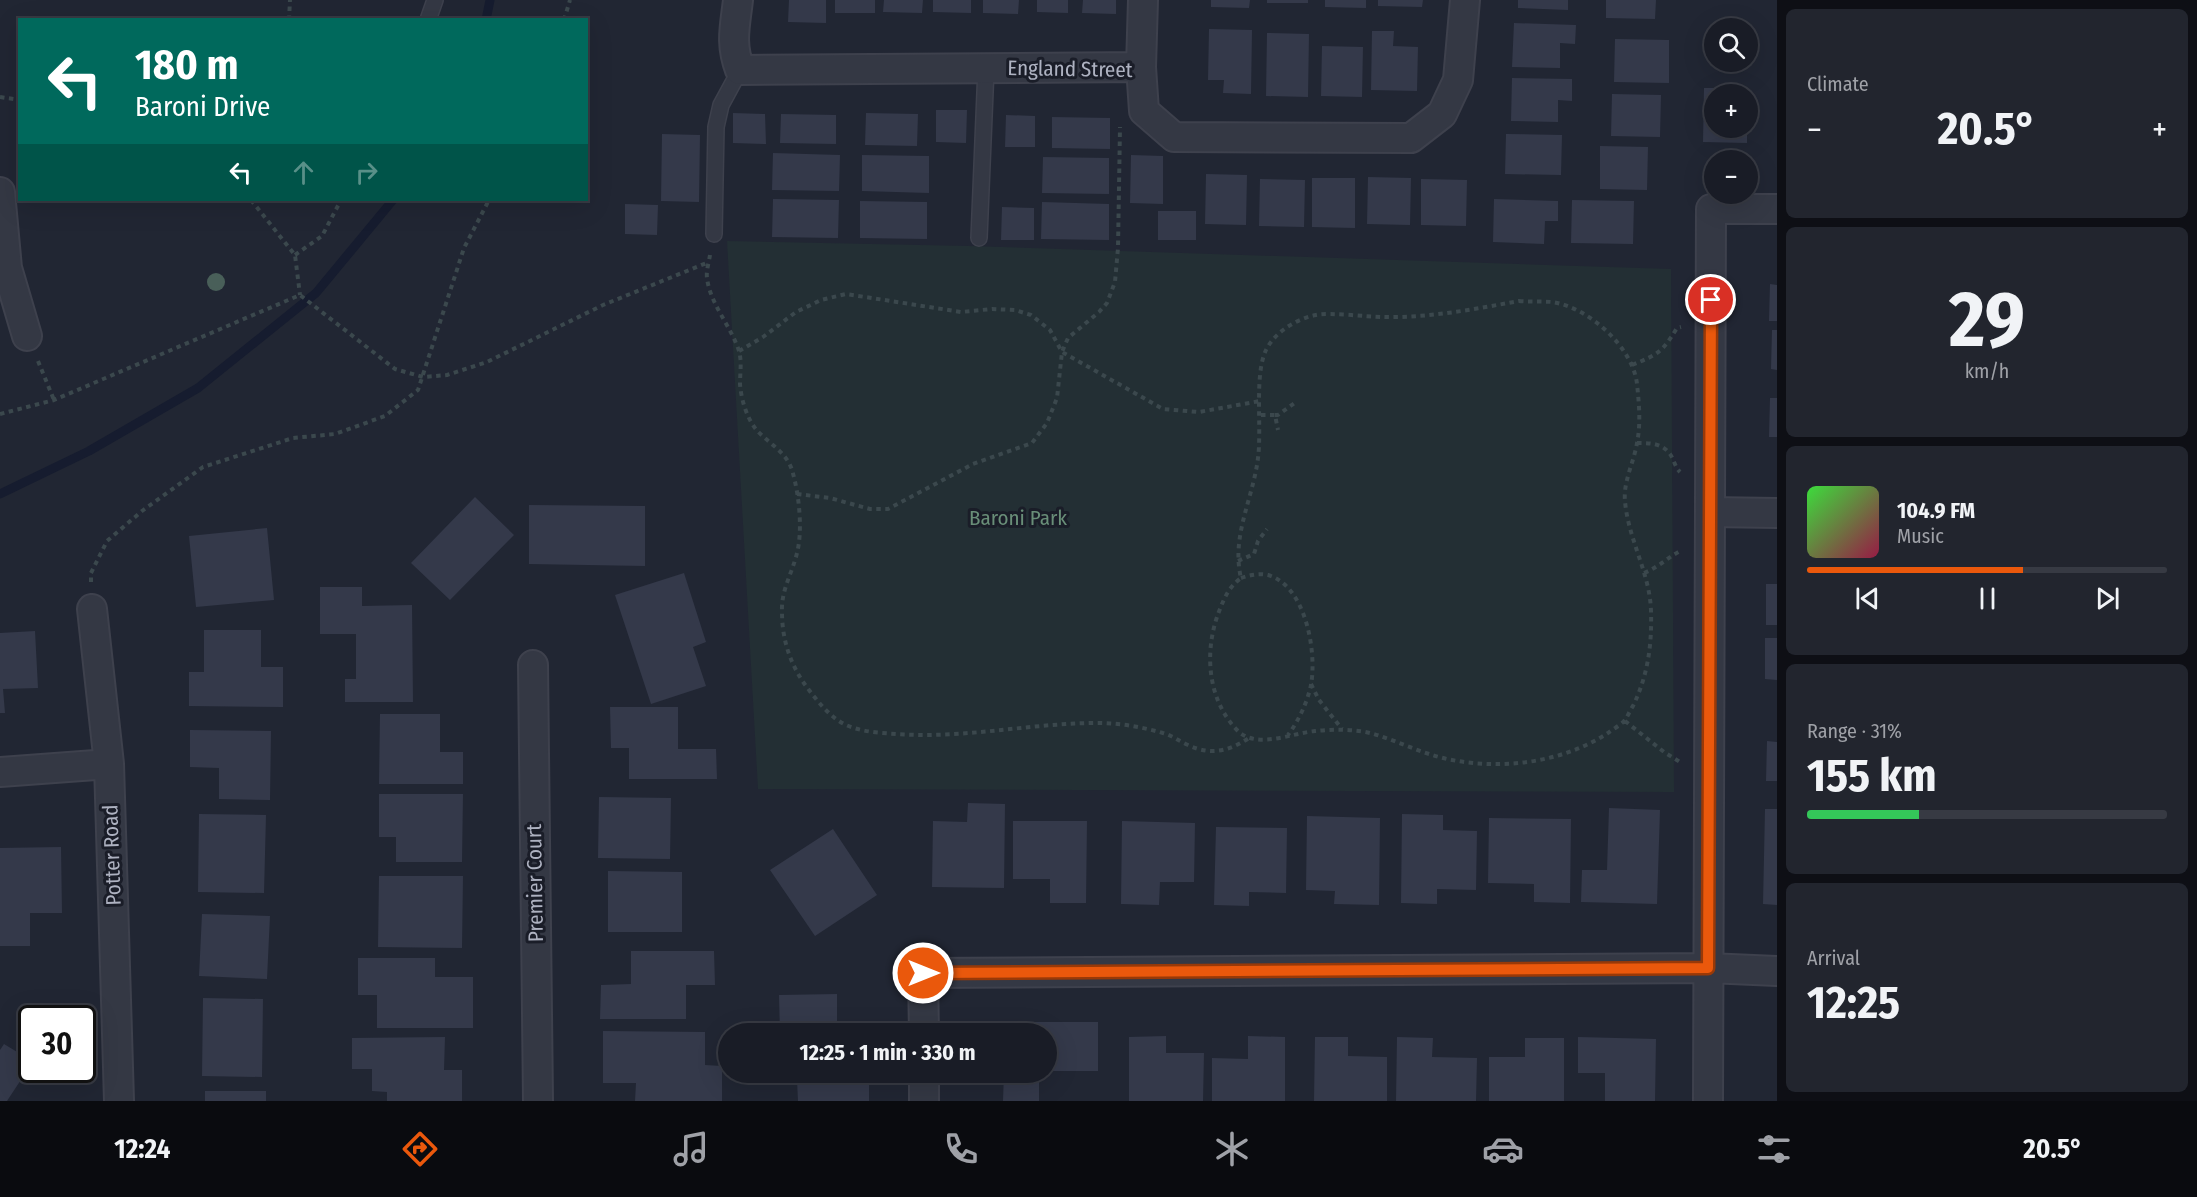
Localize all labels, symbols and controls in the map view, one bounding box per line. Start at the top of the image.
map controls [1704,18,1758,204]
button: search [1704,18,1758,72]
text: 180 m [135,40,239,90]
icon: left [36,42,114,120]
street label: England Street [1007,55,1133,83]
text: Climate [1807,72,1869,96]
button: + [1704,84,1758,138]
text: Baroni Drive [135,91,270,123]
text: 20.5° [1937,102,2036,156]
text: − [1807,110,1822,150]
text: + [2152,110,2167,150]
button: − [1704,150,1758,204]
icon: left [224,156,257,189]
icon: ahead [287,156,320,189]
icon: right [350,156,383,189]
text: 29 [1949,273,2025,367]
pin [1685,274,1736,325]
icon: arrive [1694,283,1727,316]
text: km/h [1965,359,2009,383]
text: 104.9 FM [1897,497,1975,524]
park label: Baroni Park [969,505,1067,531]
text: Music [1897,524,1944,548]
icon: previous [1851,582,1884,615]
icon: pause [1971,582,2004,615]
icon: next [2091,582,2124,615]
text: Range · 31% [1807,719,1902,743]
text: 155 km [1807,749,1937,803]
street label: Potter Road [97,804,127,906]
street label: Premier Court [521,824,549,942]
position arrow [891,941,955,1005]
text: Arrival [1807,946,1860,970]
text: 12:25 [1807,976,1900,1030]
speed limit sign: 30 [18,1005,96,1083]
text: 12:25 · 1 min · 330 m [800,1039,975,1066]
icon: directions [399,1128,441,1170]
icon: music [670,1128,712,1170]
icon: phone [940,1128,982,1170]
icon: climate [1211,1128,1253,1170]
icon: car [1482,1128,1524,1170]
icon: filters [1753,1128,1795,1170]
text: 12:24 [114,1133,170,1165]
text: 20.5° [2023,1133,2083,1165]

